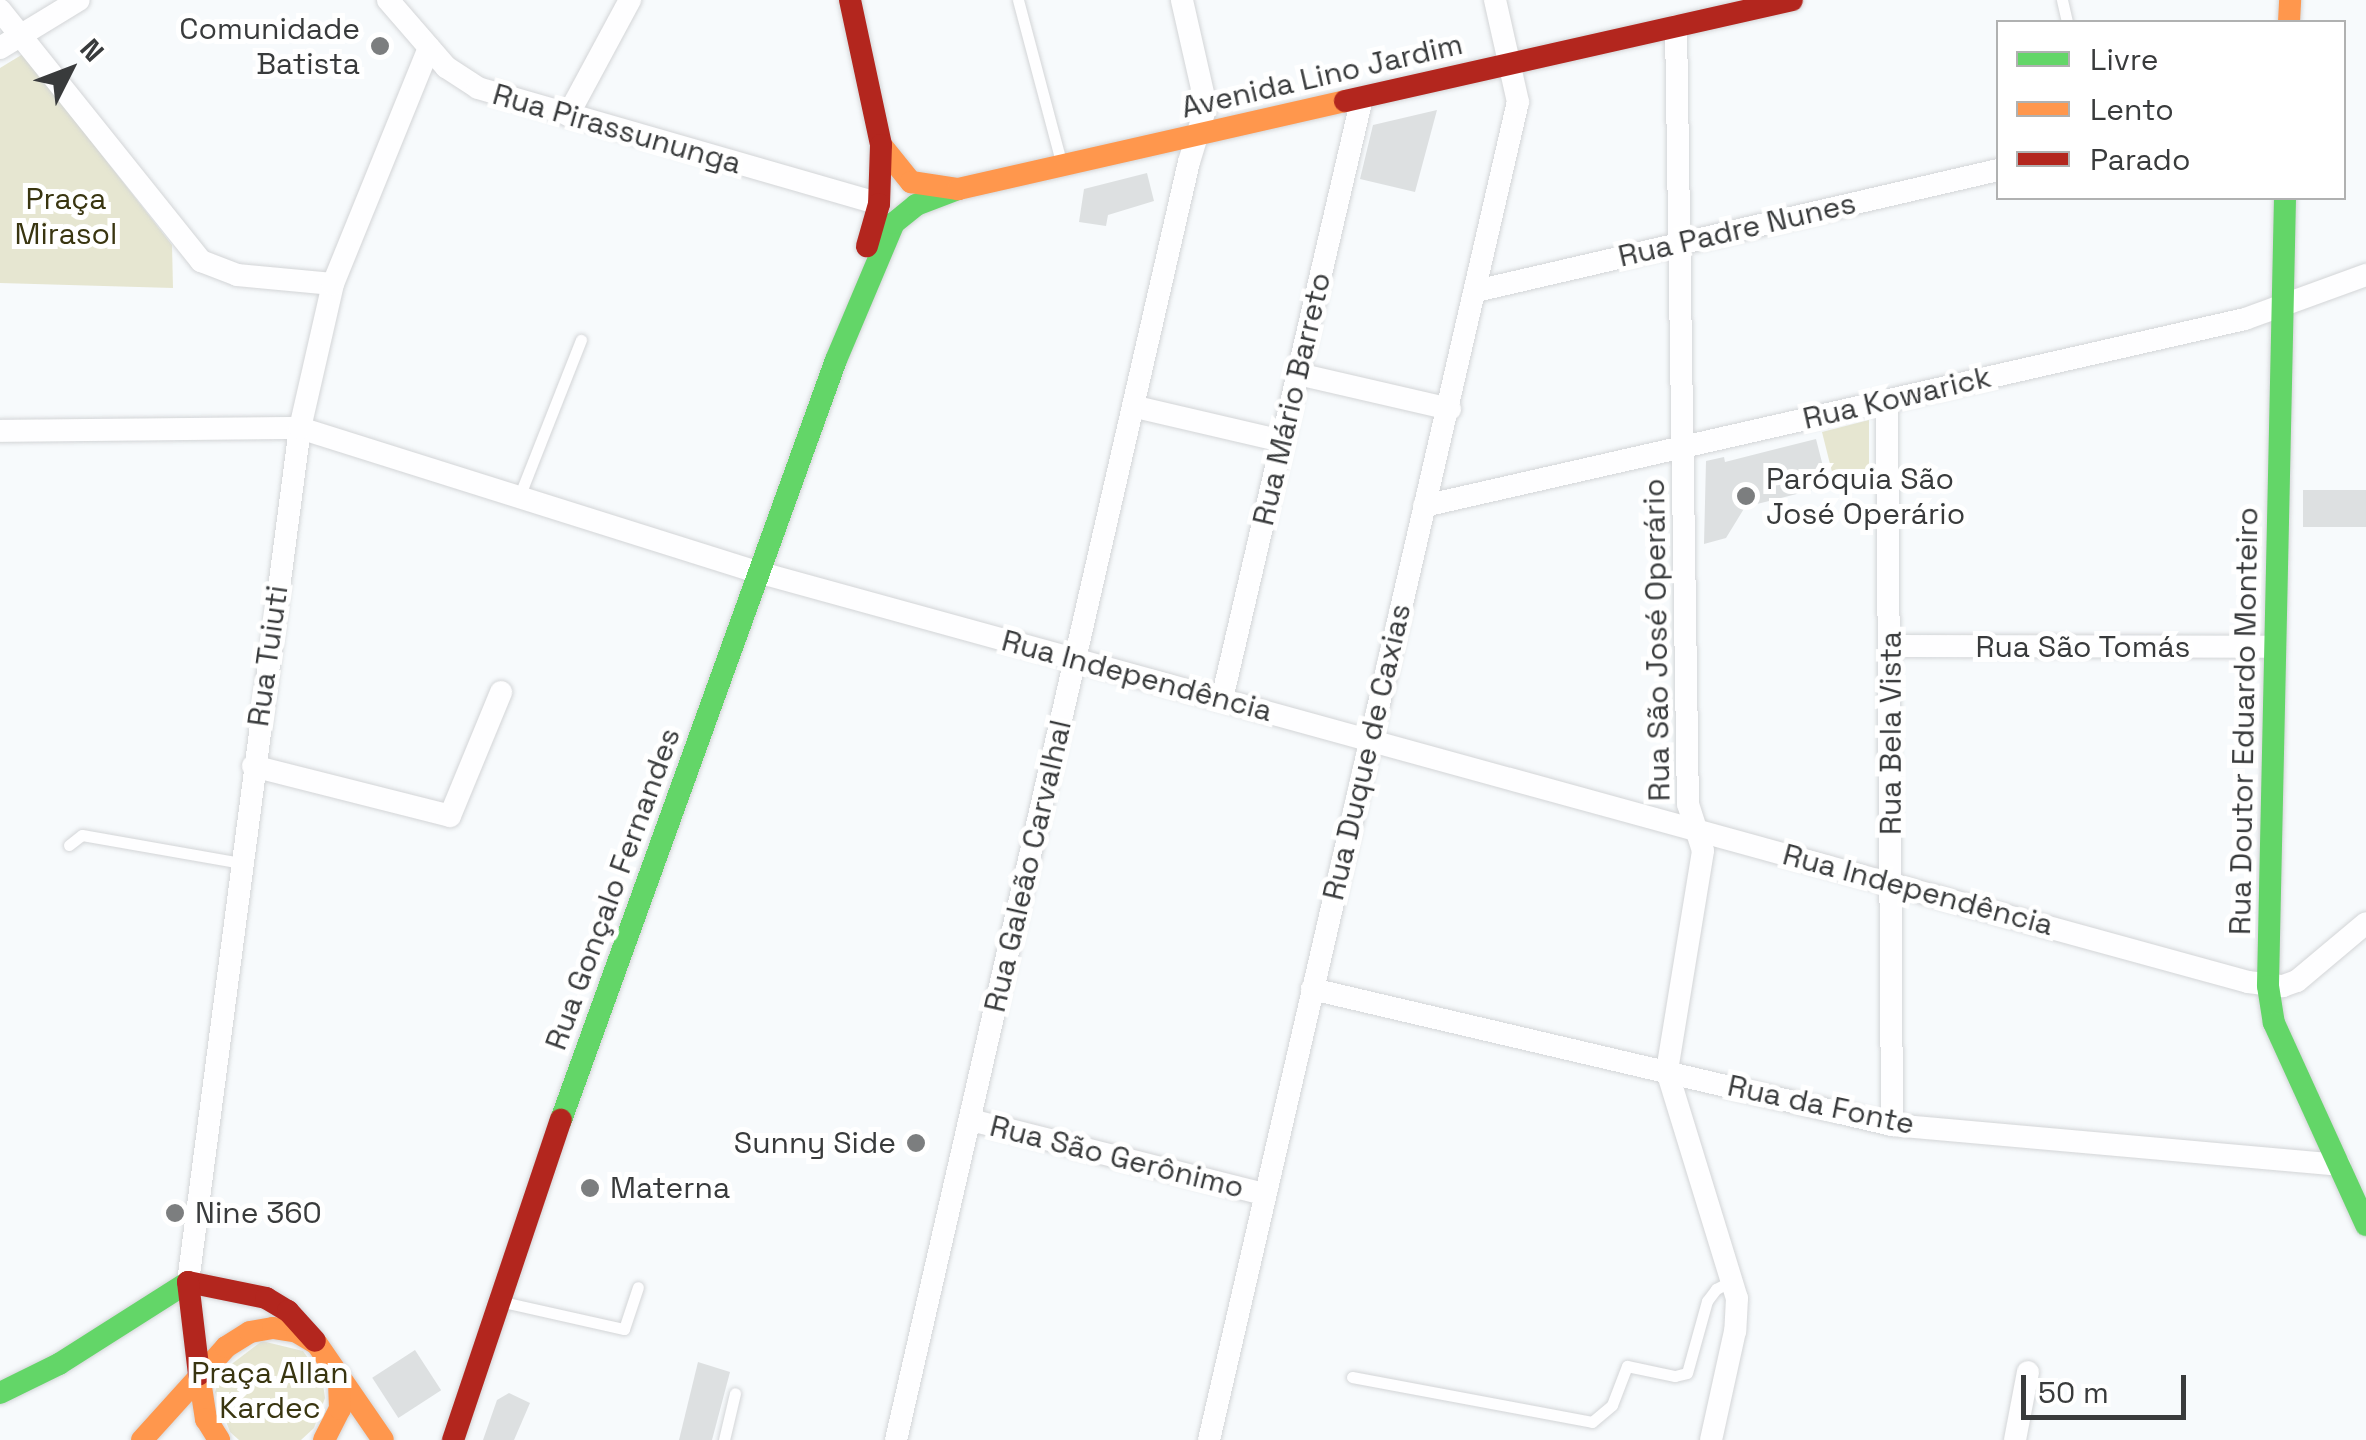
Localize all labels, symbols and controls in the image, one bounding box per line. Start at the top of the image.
place label: Comunidade Batista [179,11,360,82]
north arrow [20,20,120,120]
legend [1996,20,2346,200]
street label: Avenida Lino Jardim [1178,26,1466,126]
text: N [73,31,112,69]
marker: Comunidade Batista [369,35,391,57]
text: Livre [2090,40,2158,79]
street label: Rua Pirassununga [489,76,745,182]
text: Lento [2090,90,2174,129]
text: Parado [2090,140,2190,179]
park label: Praça Mirasol [15,181,117,252]
street label: Rua Padre Nunes [1615,185,1859,275]
street label: Rua Mário Barreto [1245,269,1339,529]
street label: Rua Kowarick [1799,359,1995,437]
place label: Paróquia São José Operário [1766,461,1965,532]
street label: Rua São José Operário [1636,478,1678,802]
marker: Paróquia São José Operário [1735,485,1757,507]
street label: Rua Doutor Eduardo Monteiro [2222,507,2266,935]
street label: Rua Tuiuti [240,583,296,729]
street label: Rua Duque de Caxias [1315,600,1419,904]
street label: Rua Independência [998,623,1276,729]
street label: Rua São Tomás [1975,629,2191,665]
street label: Rua Bela Vista [1873,631,1909,835]
street label: Rua Galeão Carvalhal [977,716,1079,1016]
street label: Rua Gonçalo Fernandes [538,723,688,1055]
street label: Rua Independência [1779,837,2057,943]
street label: Rua da Fonte [1724,1068,1918,1142]
street label: Rua São Gerônimo [986,1108,1248,1206]
place label: Sunny Side [734,1125,896,1161]
marker: Sunny Side [905,1132,927,1154]
place label: Materna [610,1170,730,1206]
marker: Materna [579,1177,601,1199]
place label: Nine 360 [195,1195,322,1231]
marker: Nine 360 [164,1202,186,1224]
park label: Praça Allan Kardec [191,1355,349,1426]
scale bar [2026,1355,2191,1417]
text: 50 m [2038,1373,2109,1412]

